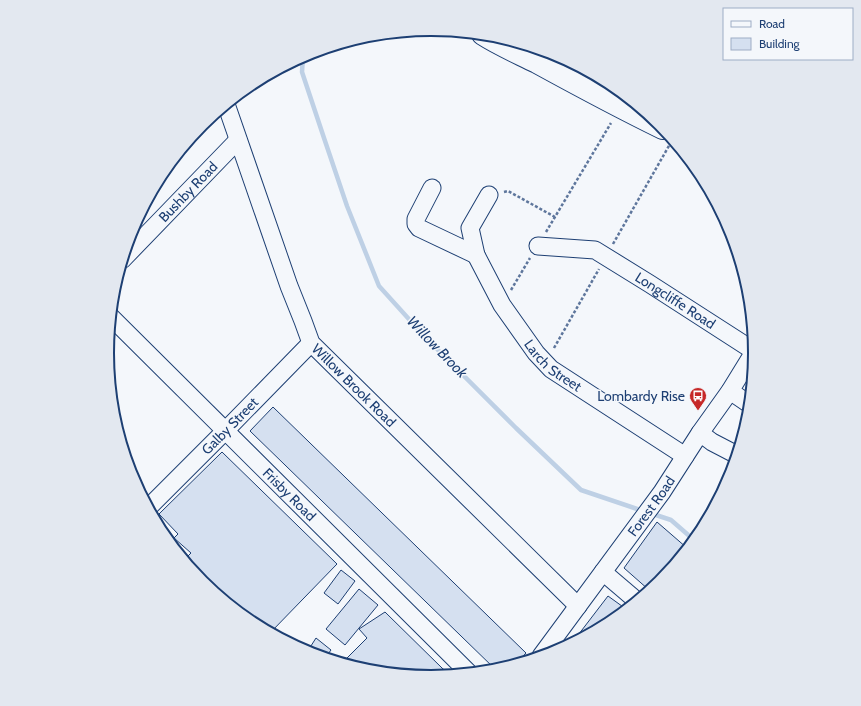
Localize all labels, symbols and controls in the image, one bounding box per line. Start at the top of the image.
legend [723,8,853,60]
text: Road [759,16,785,31]
text: Building [759,36,801,51]
street label: Bushby Road [155,158,221,226]
street label: Longcliffe Road [632,268,719,333]
water label: Willow Brook [403,312,471,382]
street label: Larch Street [520,336,585,396]
street label: Willow Brook Road [308,340,400,431]
bus stop icon: Lombardy Rise [688,386,708,411]
place label: Lombardy Rise [597,387,685,405]
street label: Galby Street [198,393,262,458]
street label: Frisby Road [259,464,320,525]
street label: Forest Road [623,473,679,540]

